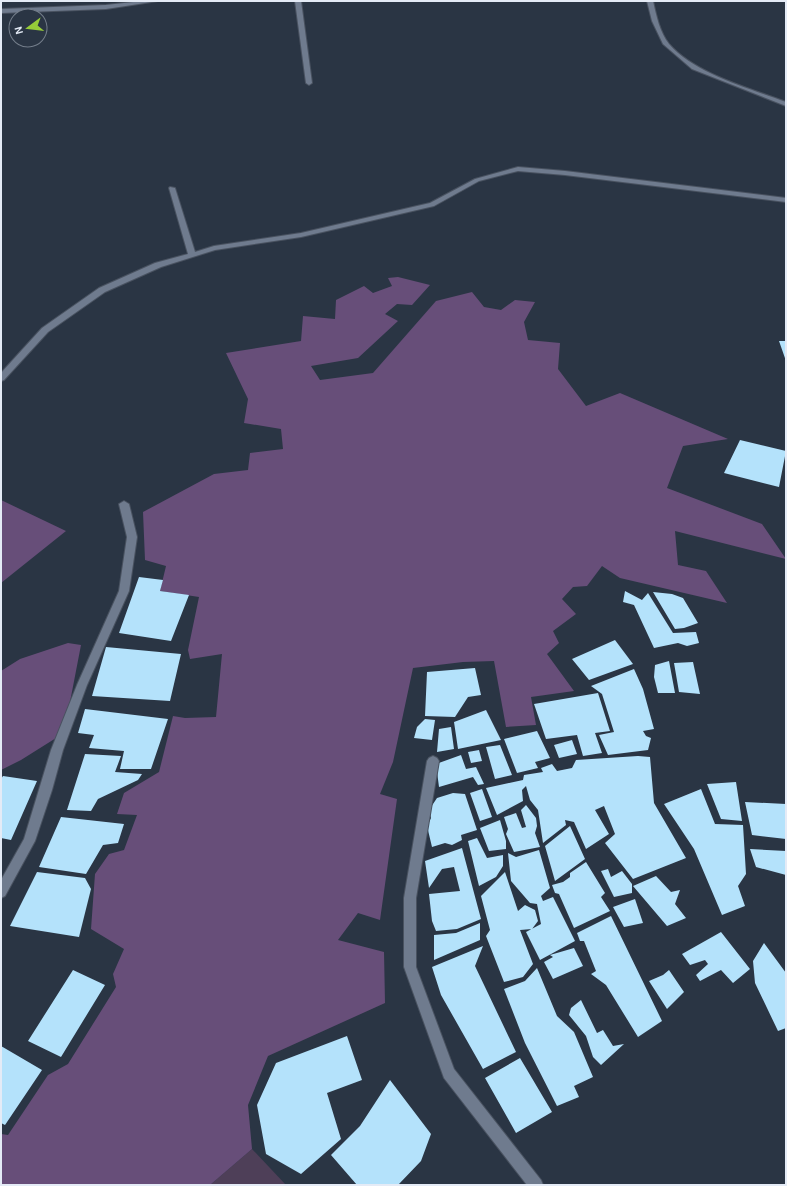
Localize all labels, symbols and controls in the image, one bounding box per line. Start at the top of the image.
north arrow [8,8,48,48]
text: N [12,25,26,36]

